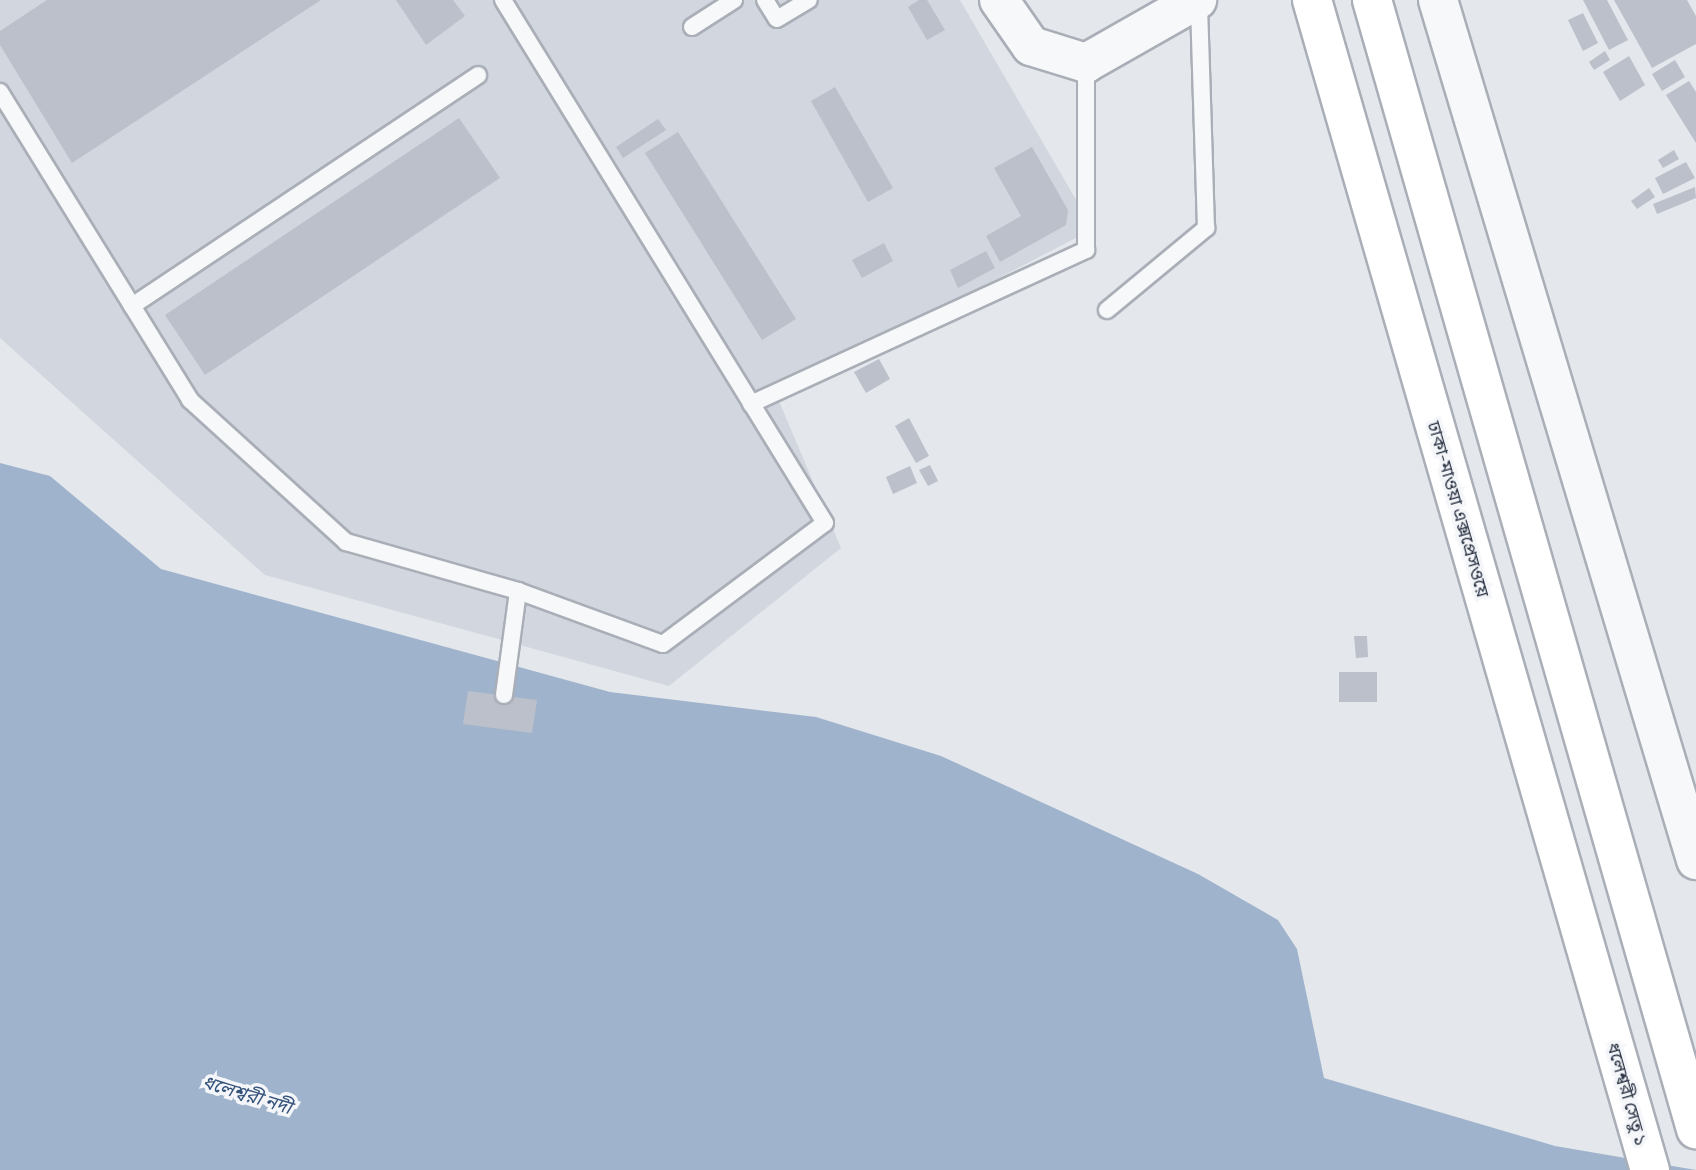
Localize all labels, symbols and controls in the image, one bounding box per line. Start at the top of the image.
street label: ঢাকা-মাওয়া এক্সপ্রেসওয়ে [1424,419,1494,599]
street label: ধলেশ্বরী সেতু ১ [1603,1040,1653,1148]
water label: ধলেশ্বরী নদী [200,1071,294,1119]

